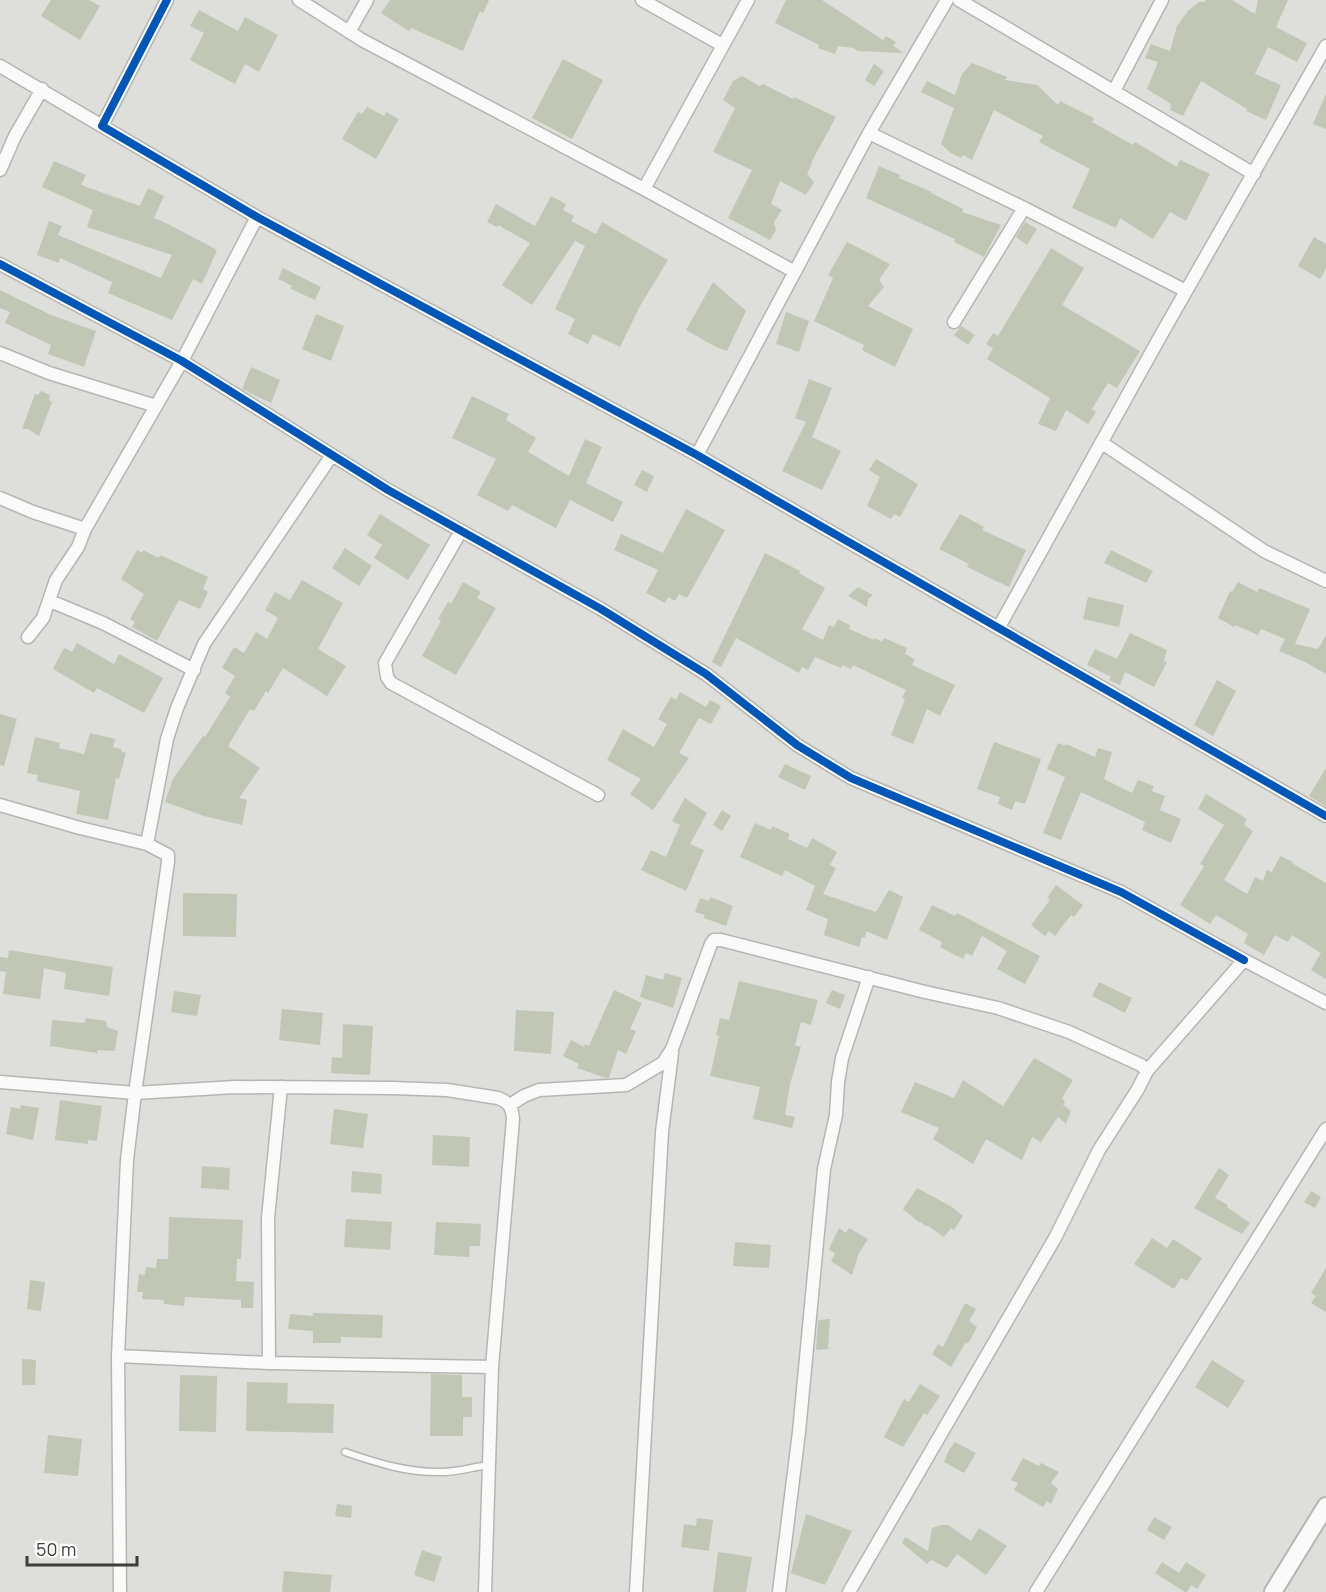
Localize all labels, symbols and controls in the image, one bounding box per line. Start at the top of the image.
scale bar [27,1529,136,1567]
text: 50 m [36,1537,76,1561]

